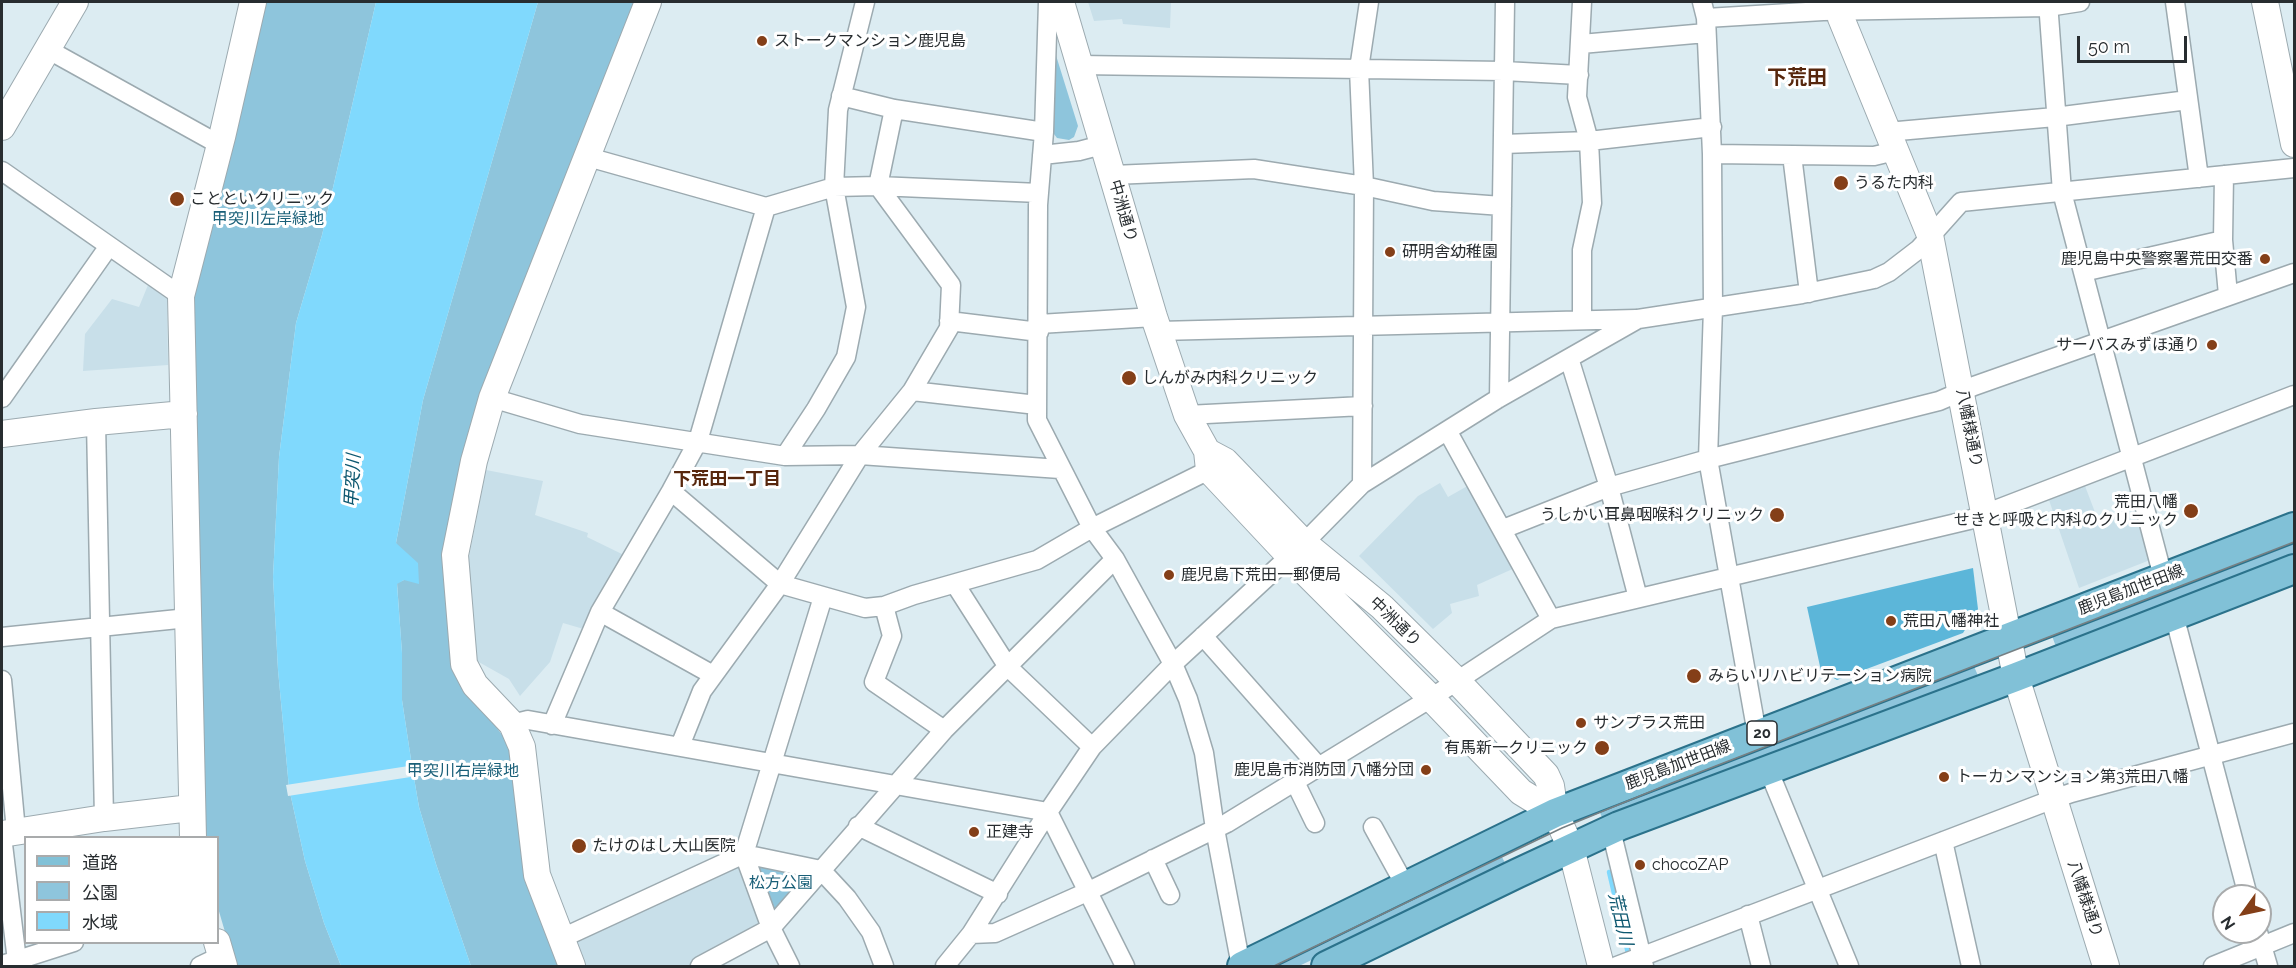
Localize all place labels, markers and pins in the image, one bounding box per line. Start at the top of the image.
place label: ストークマンション鹿児島 [774,31,966,51]
marker: ストークマンション鹿児島 [755,34,769,48]
place label: うるた内科 [1854,173,1934,193]
marker: うるた内科 [1832,174,1850,192]
place label: ことといクリニック [190,189,334,209]
marker: ことといクリニック [168,190,186,208]
place label: 研明舎幼稚園 [1402,242,1498,262]
marker: 研明舎幼稚園 [1383,245,1397,259]
place label: 鹿児島中央警察署荒田交番 [2061,249,2253,269]
marker: 鹿児島中央警察署荒田交番 [2258,252,2272,266]
place label: サーバスみずほ通り [2056,335,2200,355]
marker: サーバスみずほ通り [2205,338,2219,352]
place label: しんがみ内科クリニック [1142,368,1318,388]
marker: しんがみ内科クリニック [1120,369,1138,387]
place label: 荒田八幡 せきと呼吸と内科のクリニック [1954,492,2178,530]
marker: 荒田八幡 せきと呼吸と内科のクリニック [2182,502,2200,520]
place label: うしかい耳鼻咽喉科クリニック [1540,505,1764,525]
marker: うしかい耳鼻咽喉科クリニック [1768,506,1786,524]
place label: 鹿児島下荒田一郵便局 [1181,565,1341,585]
marker: 鹿児島下荒田一郵便局 [1162,568,1176,582]
place label: 荒田八幡神社 [1903,611,1999,631]
marker: 荒田八幡神社 [1884,614,1898,628]
place label: みらいリハビリテーション病院 [1708,666,1932,686]
marker: みらいリハビリテーション病院 [1685,667,1703,685]
place label: サンプラス荒田 [1593,713,1705,733]
marker: サンプラス荒田 [1574,716,1588,730]
place label: 有馬新一クリニック [1444,738,1588,758]
marker: 有馬新一クリニック [1593,739,1611,757]
place label: 鹿児島市消防団 八幡分団 [1234,760,1414,780]
marker: 鹿児島市消防団 八幡分団 [1419,763,1433,777]
place label: トーカンマンション第3荒田八幡 [1956,767,2189,787]
marker: トーカンマンション第3荒田八幡 [1937,770,1951,784]
place label: 正建寺 [986,822,1034,842]
marker: 正建寺 [967,825,981,839]
place label: たけのはし大山医院 [592,836,736,856]
marker: たけのはし大山医院 [570,837,588,855]
place label: chocoZAP [1652,855,1728,875]
marker: chocoZAP [1633,858,1647,872]

